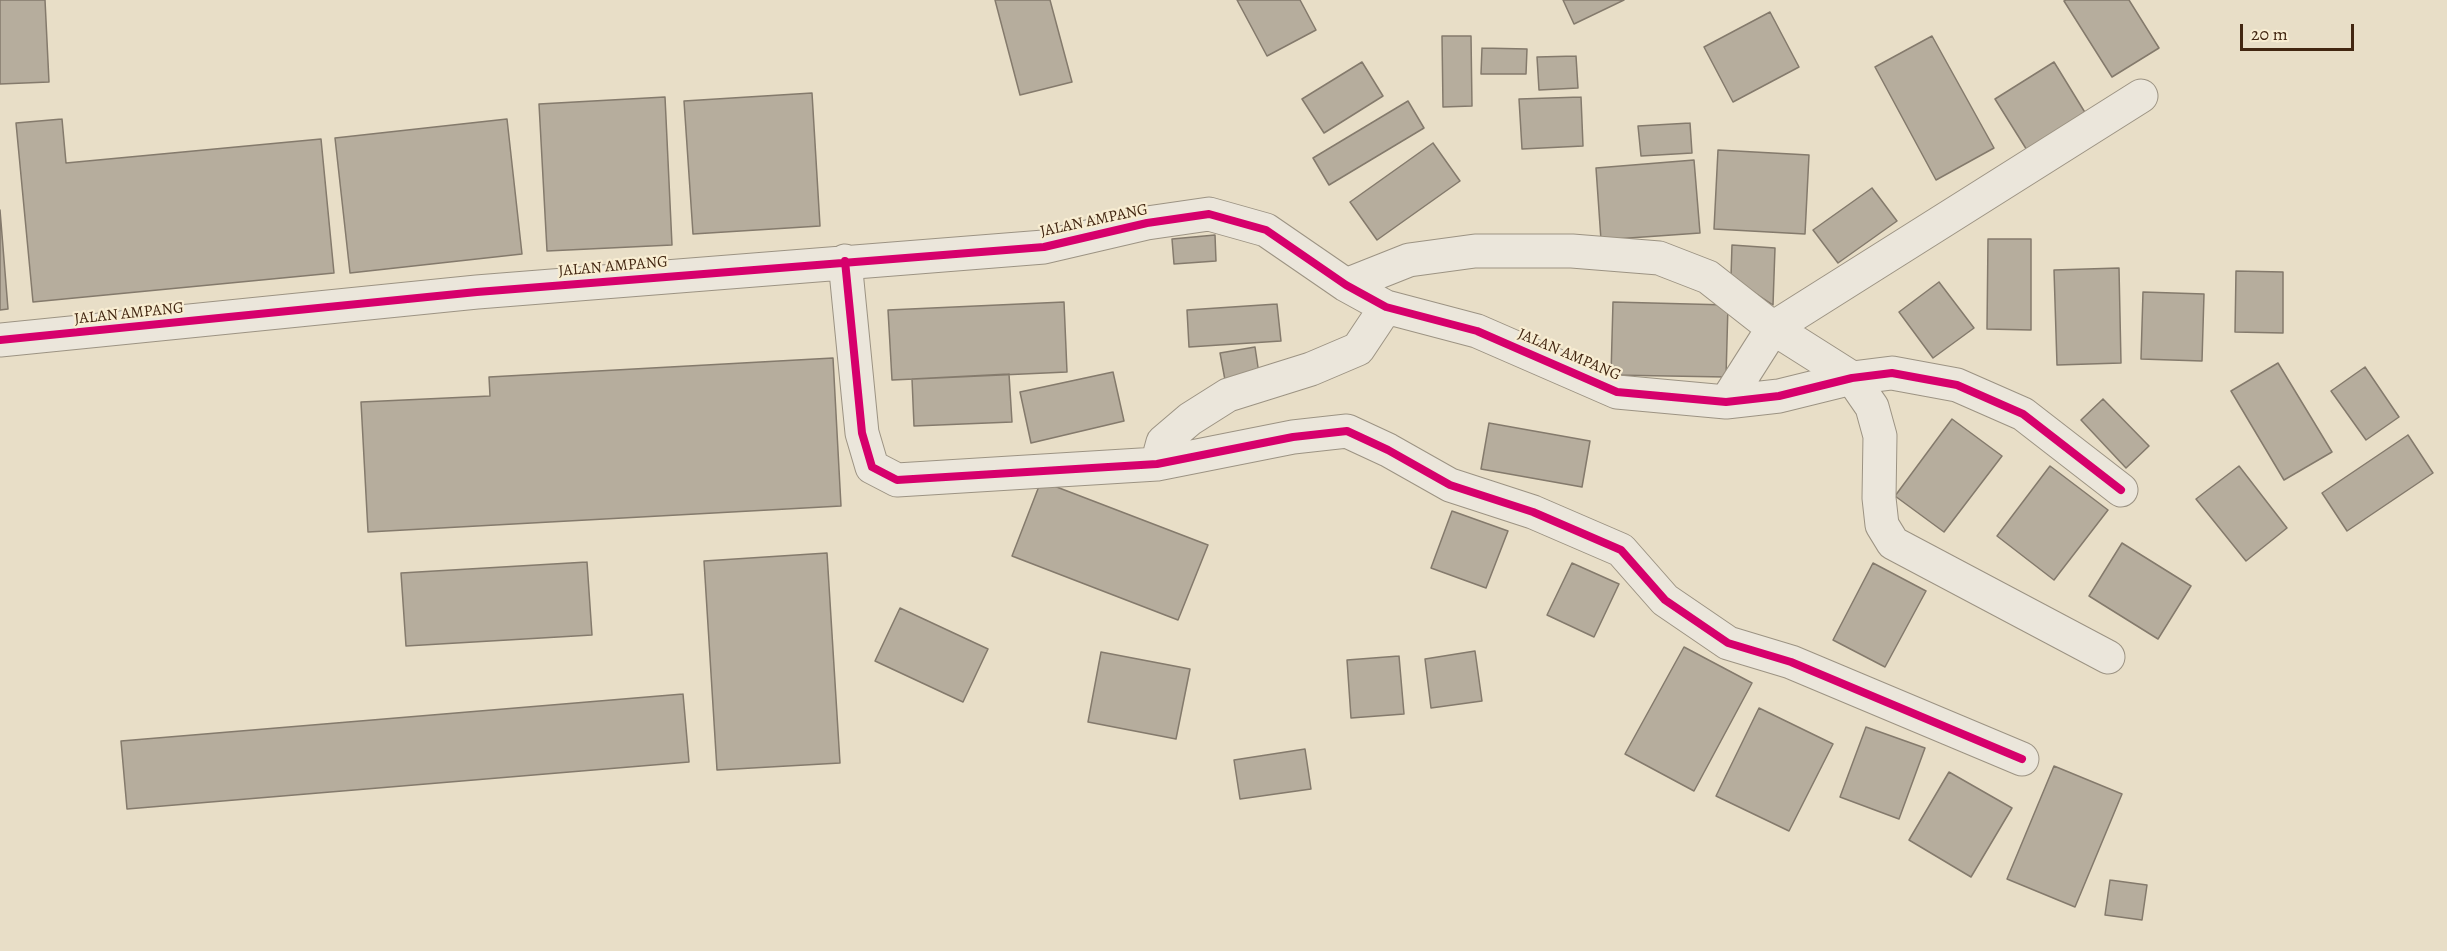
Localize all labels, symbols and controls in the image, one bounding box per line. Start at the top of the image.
scale bar [2243,12,2357,50]
text: 20 m [2251,22,2288,46]
street label: JALAN AMPANG [1038,200,1150,242]
street label: JALAN AMPANG [557,253,669,281]
street label: JALAN AMPANG [73,299,185,329]
street label: JALAN AMPANG [1515,325,1623,385]

